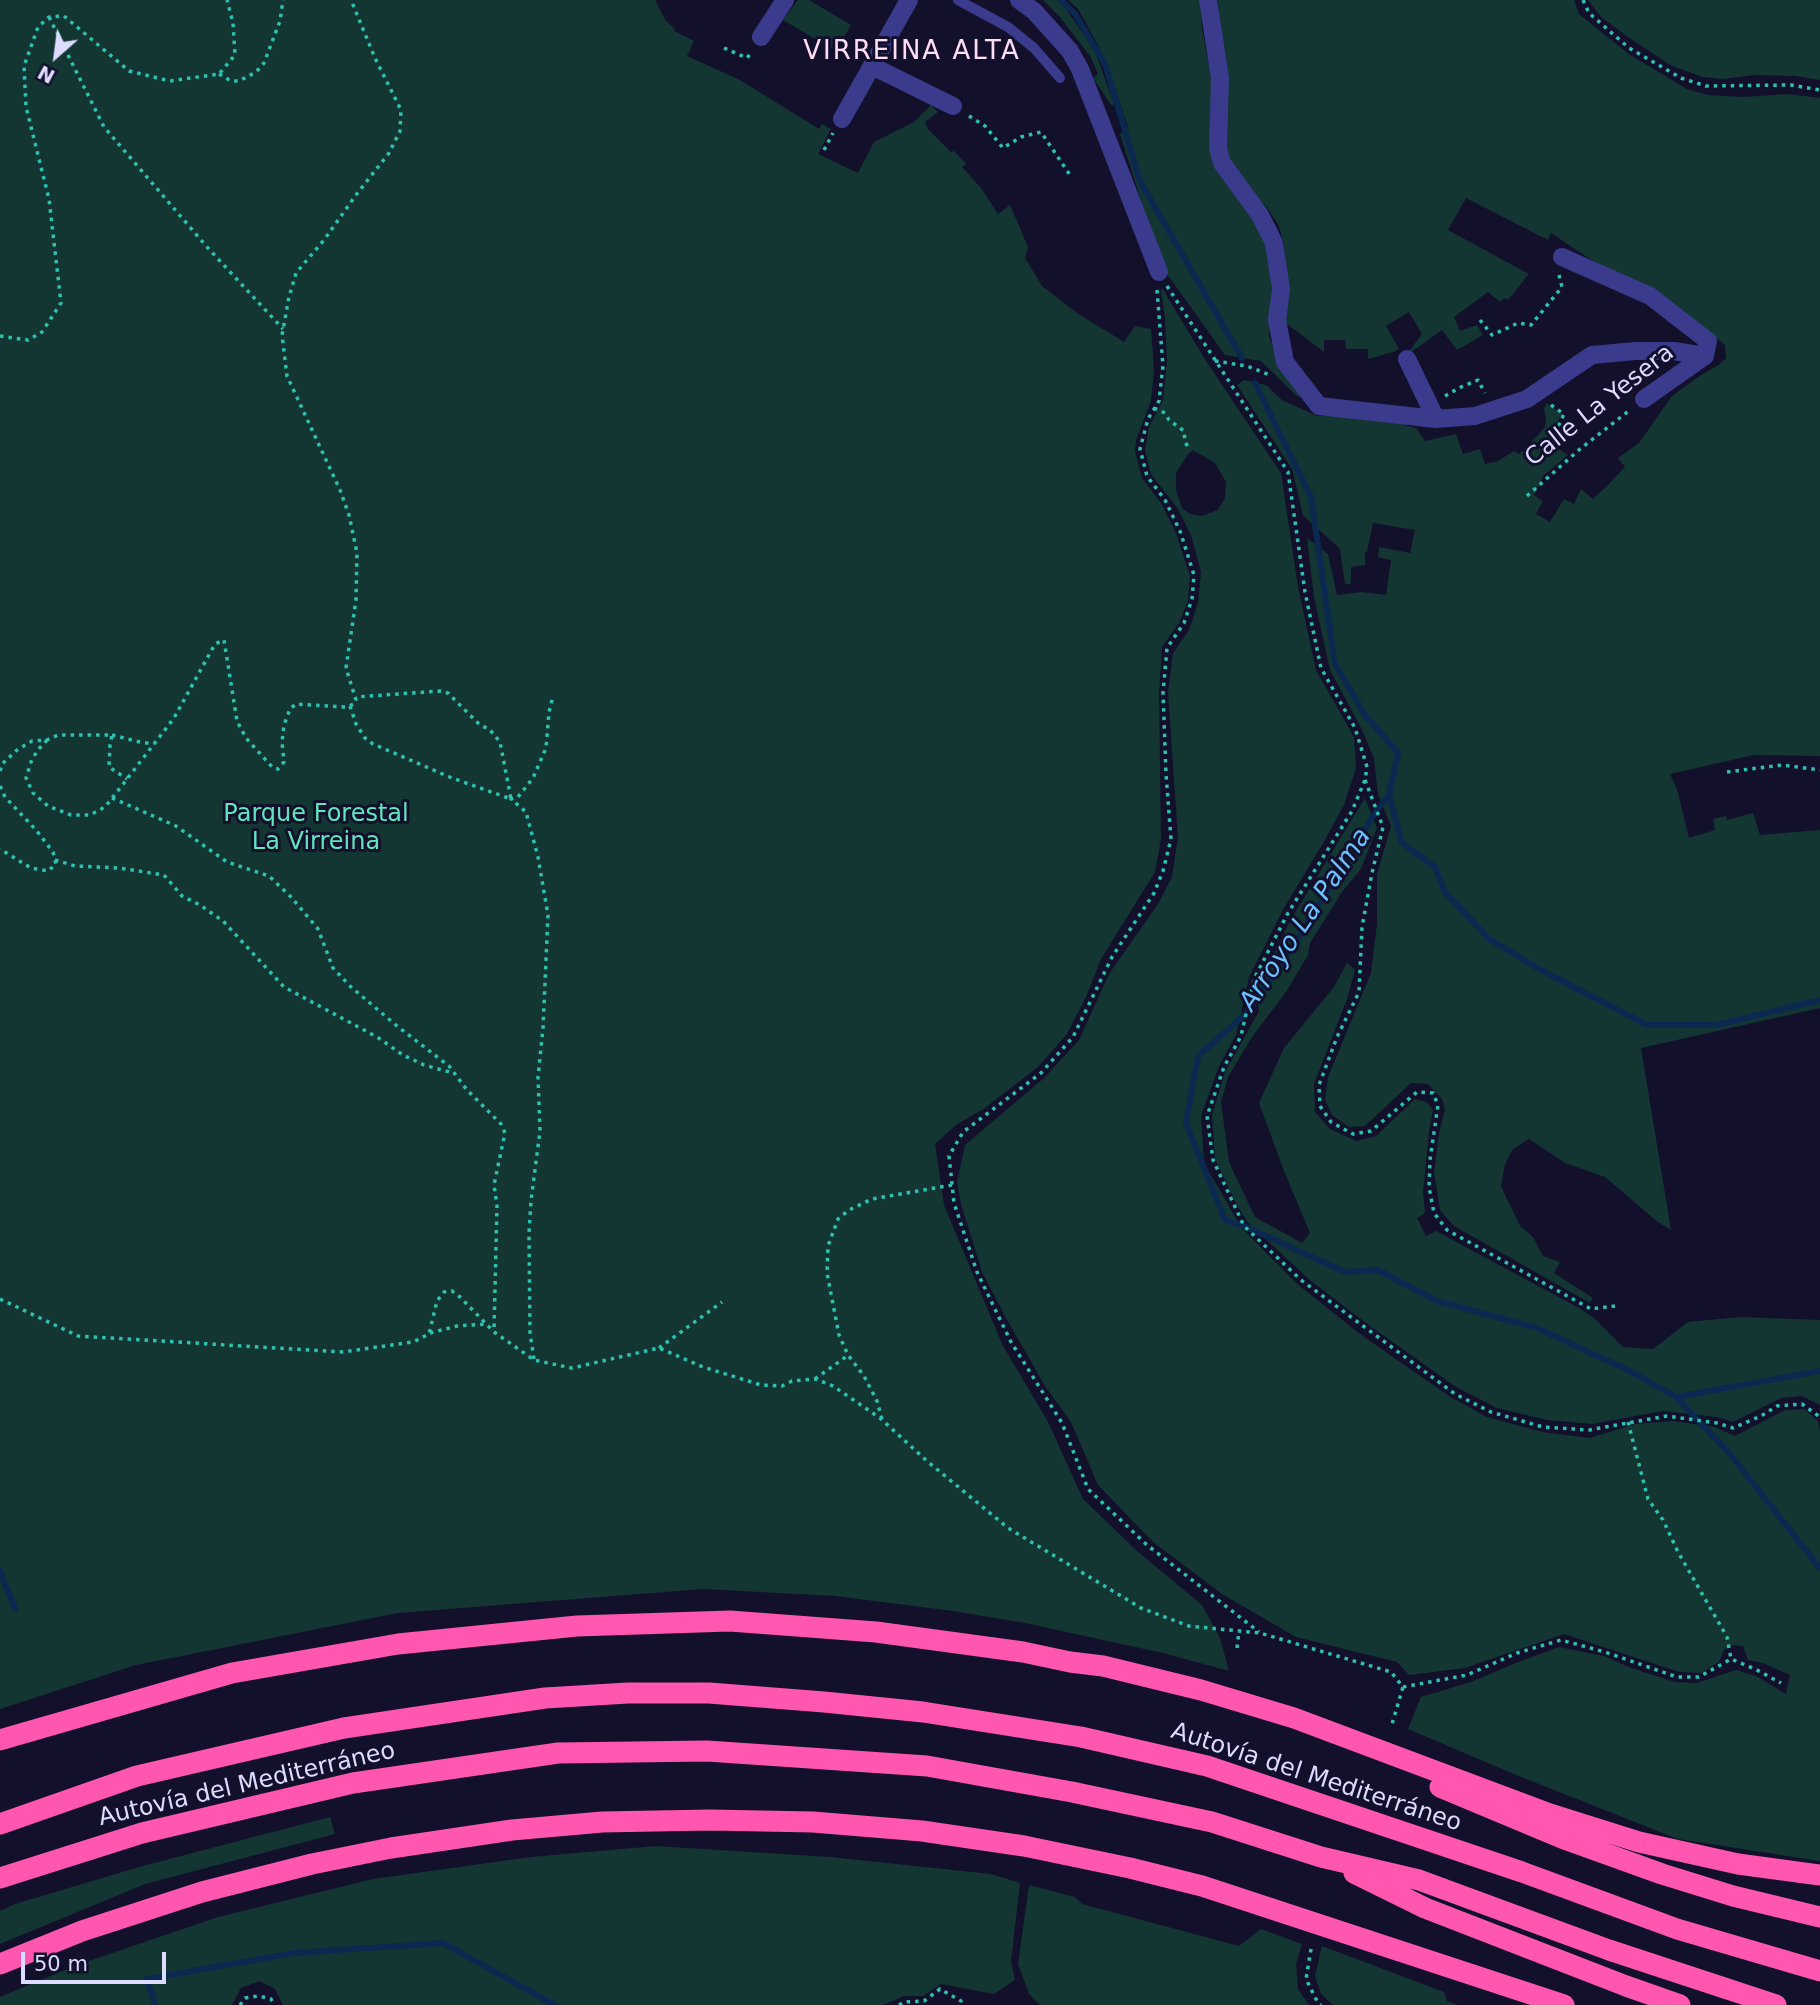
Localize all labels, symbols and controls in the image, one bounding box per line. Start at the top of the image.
north arrow [21,21,91,91]
district label: VIRREINA ALTA [805,36,1019,68]
text: N [34,61,58,88]
street label: Calle La Yesera [1520,339,1680,473]
park label: Parque Forestal La Virreina [223,801,409,857]
water label: Arroyo La Palma [1233,823,1379,1017]
street label: Autovía del Mediterráneo [1167,1717,1465,1839]
street label: Autovía del Mediterráneo [96,1737,398,1833]
scale bar [24,1938,170,1982]
text: 50 m [34,1952,88,1976]

